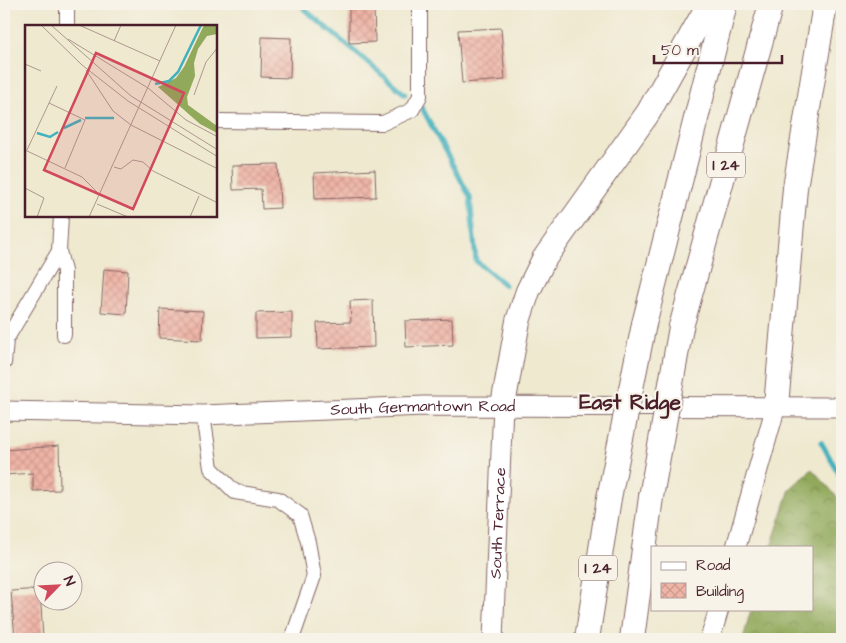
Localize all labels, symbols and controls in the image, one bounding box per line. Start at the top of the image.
inset map [25,25,218,218]
scale bar [654,32,781,64]
text: 50 m [661,40,699,61]
road number: I 24 [707,152,745,178]
district label: East Ridge [579,388,681,419]
street label: South Germantown Road [330,395,515,421]
street label: South Terrace [485,467,511,579]
legend [651,546,814,610]
text: Road [696,555,731,576]
road number: I 24 [579,556,617,580]
north arrow [32,560,82,610]
text: N [58,573,80,589]
text: Building [696,581,744,603]

